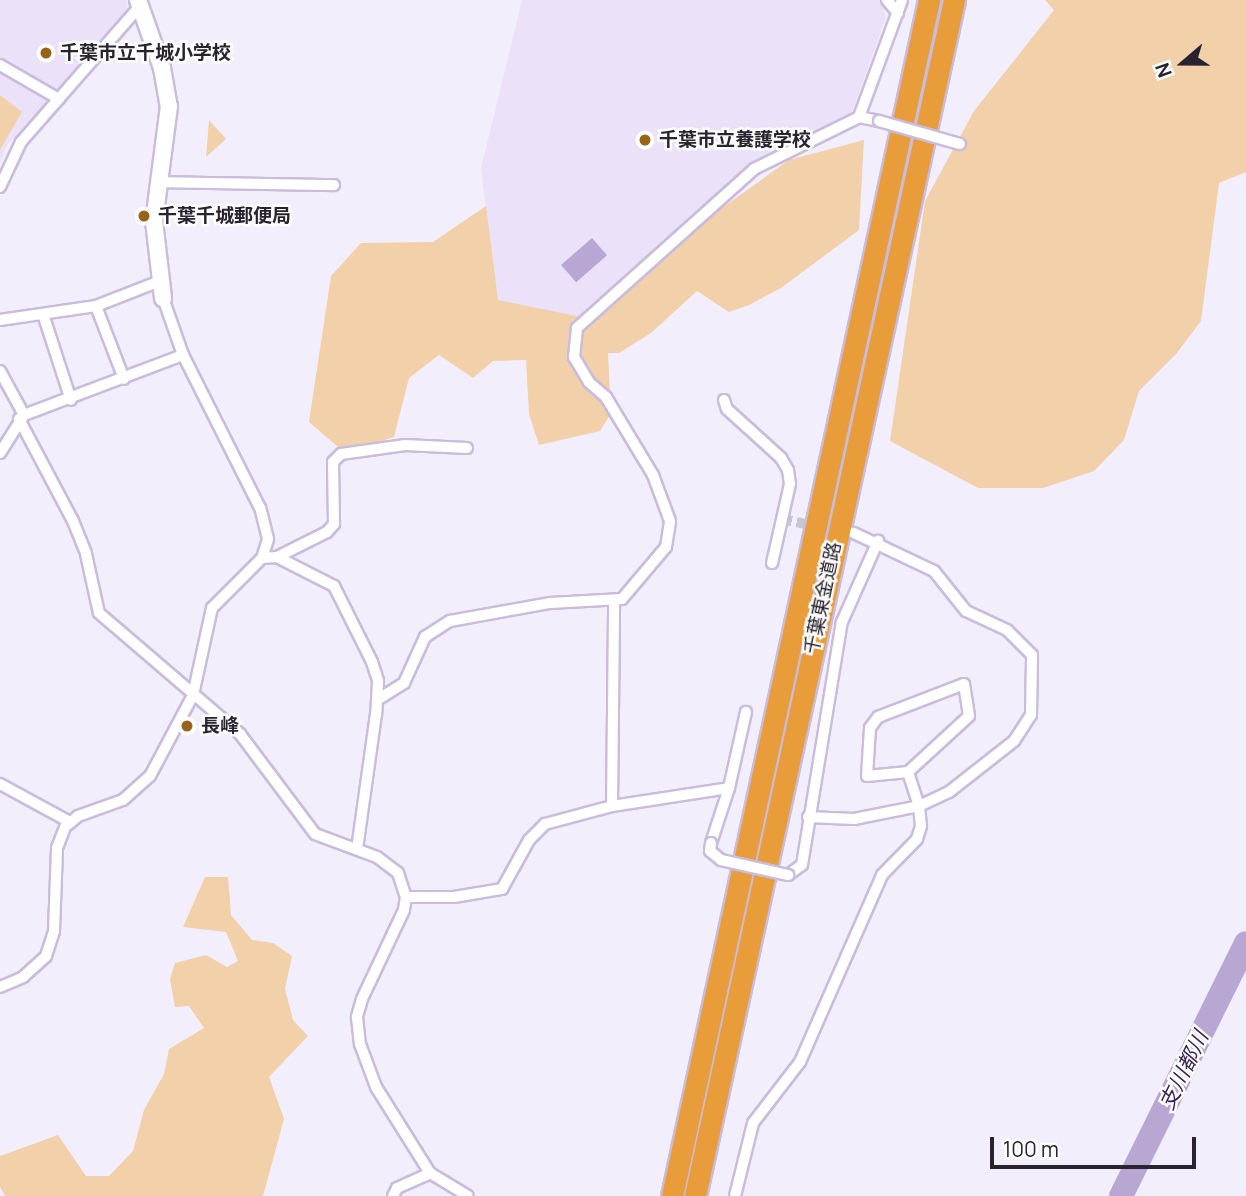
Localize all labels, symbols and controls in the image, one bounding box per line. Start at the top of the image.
north arrow [1148,28,1218,98]
place label: 千葉市立千城小学校 [60,42,231,64]
marker: 千葉市立千城小学校 [38,45,54,61]
text: N [1149,59,1178,81]
place label: 千葉市立養護学校 [659,129,811,151]
marker: 千葉市立養護学校 [637,132,653,148]
place label: 千葉千城郵便局 [158,205,291,227]
marker: 千葉千城郵便局 [136,208,152,224]
street label: 千葉東金道路 [800,540,846,656]
place label: 長峰 [201,715,239,737]
marker: 長峰 [179,718,195,734]
water label: 支川都川 [1153,1027,1213,1113]
scale bar [994,1122,1200,1166]
text: 100 m [1003,1135,1059,1163]

